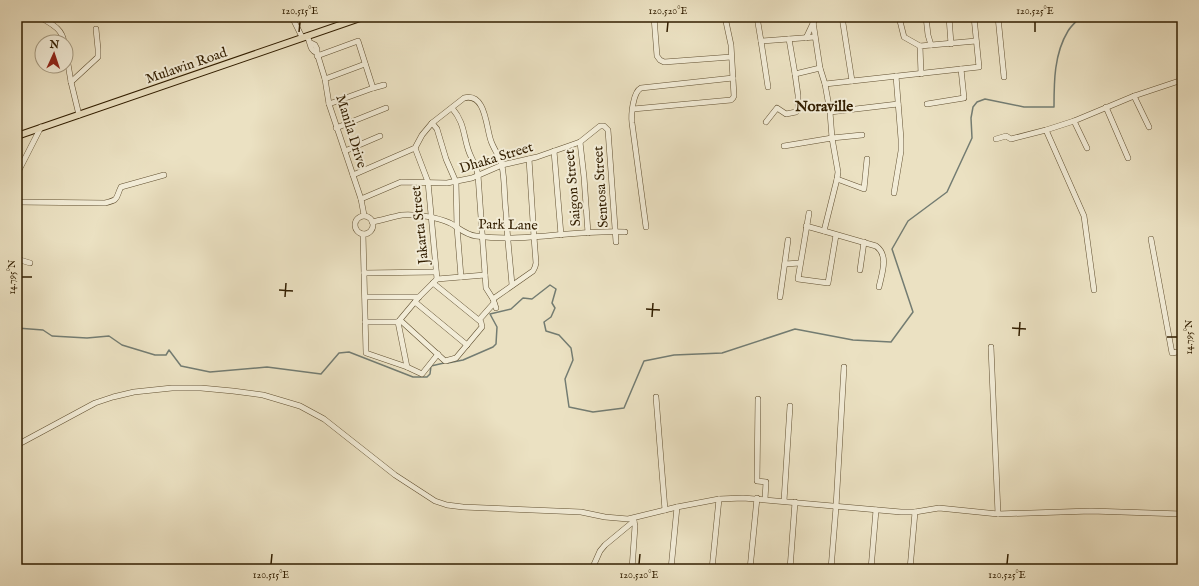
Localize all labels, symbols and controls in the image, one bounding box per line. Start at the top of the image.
text: 120.515°E [282,5,318,18]
text: 120.520°E [649,5,687,18]
text: 120.525°E [1016,5,1054,18]
north arrow [34,34,74,74]
text: N [48,38,60,52]
street label: Mulawin Road [143,43,230,88]
street label: Manila Drive [331,92,371,171]
district label: Noraville [794,97,853,116]
street label: Dhaka Street [457,138,536,178]
street label: Sentosa Street [589,145,613,229]
street label: Saigon Street [561,148,585,227]
street label: Jakarta Street [407,185,433,267]
street label: Park Lane [478,215,538,235]
text: 14.795°N [6,259,19,294]
text: 14.795°N [1183,319,1196,354]
text: 120.515°E [253,569,289,582]
text: 120.520°E [620,569,658,582]
text: 120.525°E [988,569,1026,582]

